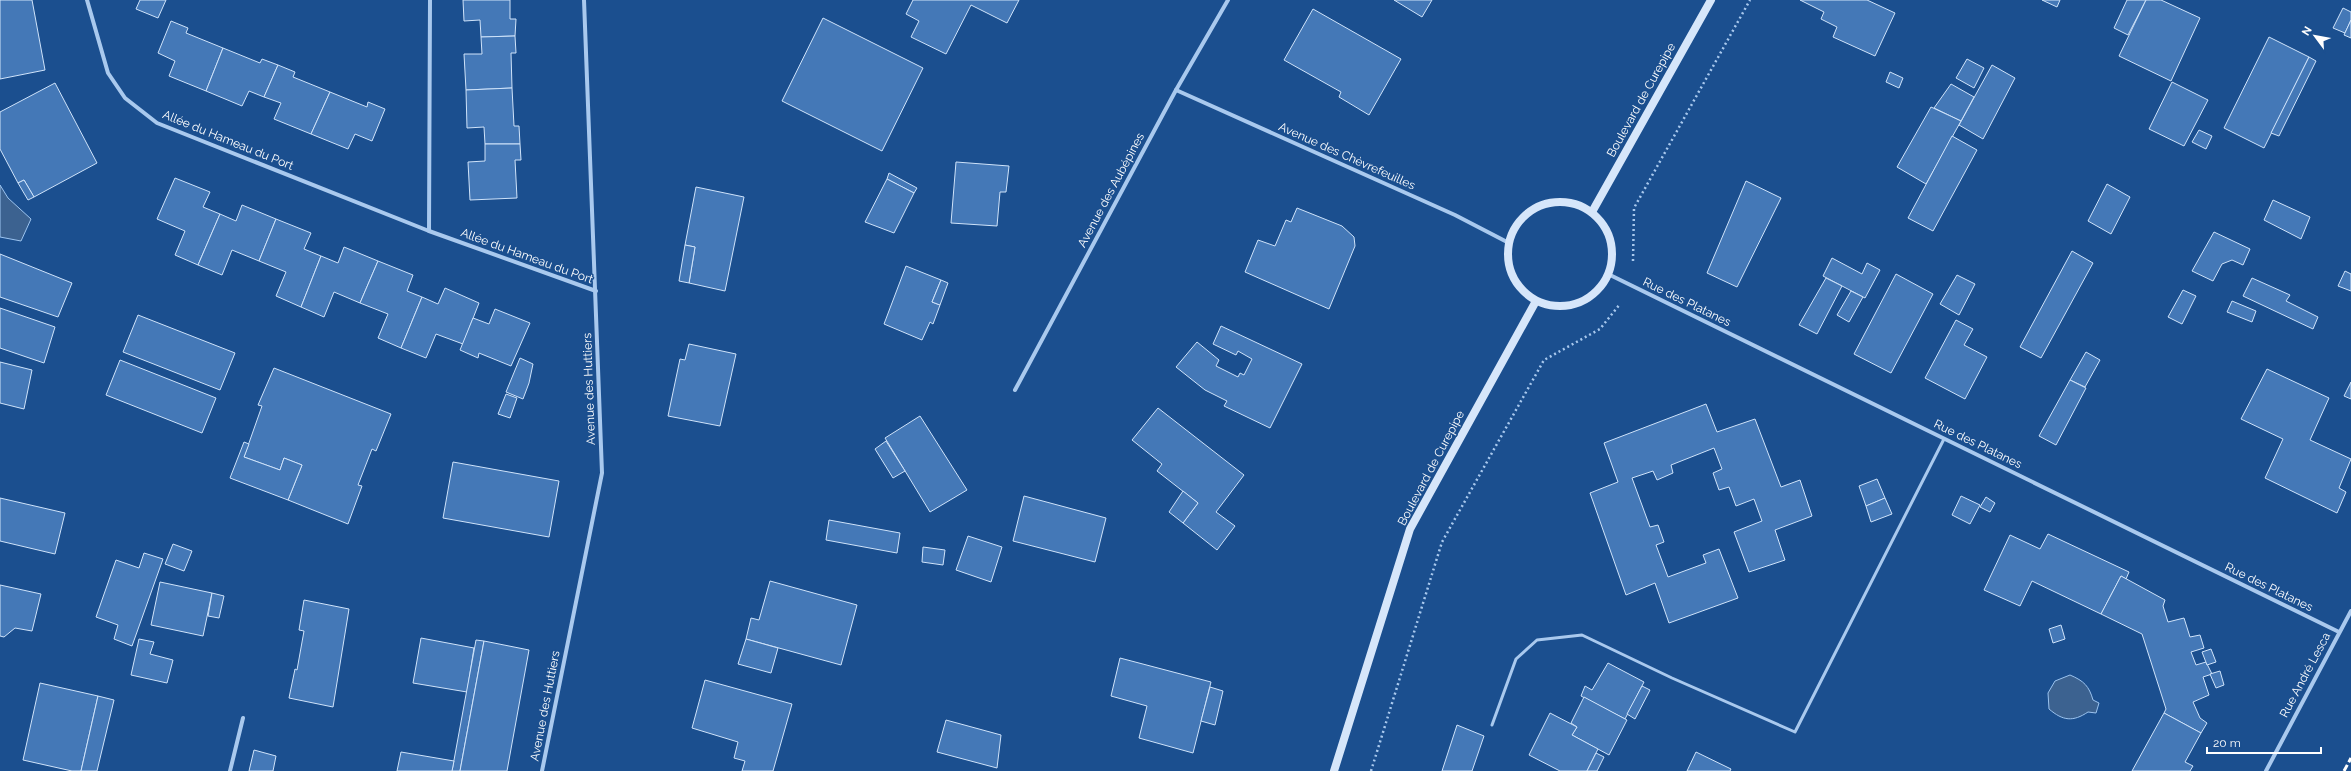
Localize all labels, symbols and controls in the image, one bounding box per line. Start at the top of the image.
north arrow [2295,16,2335,56]
text: N [2299,24,2315,38]
street label: Boulevard de Curepipe [1604,41,1678,159]
street label: Allée du Hameau du Port [160,107,296,173]
street label: Avenue des Chèvrefeuilles [1277,120,1418,193]
street label: Avenue des Aubépines [1075,130,1147,250]
street label: Allée du Hameau du Port [459,225,595,287]
street label: Rue des Platanes [1641,275,1733,329]
street label: Avenue des Huttiers [580,332,598,445]
street label: Boulevard de Curepipe [1395,408,1467,528]
street label: Rue des Platanes [1932,417,2024,471]
street label: Rue des Platanes [2223,560,2315,614]
street label: Rue André Lesca [2277,630,2333,720]
street label: Avenue des Huttiers [527,649,563,762]
scale bar [2207,729,2321,755]
text: 20 m [2213,736,2241,750]

